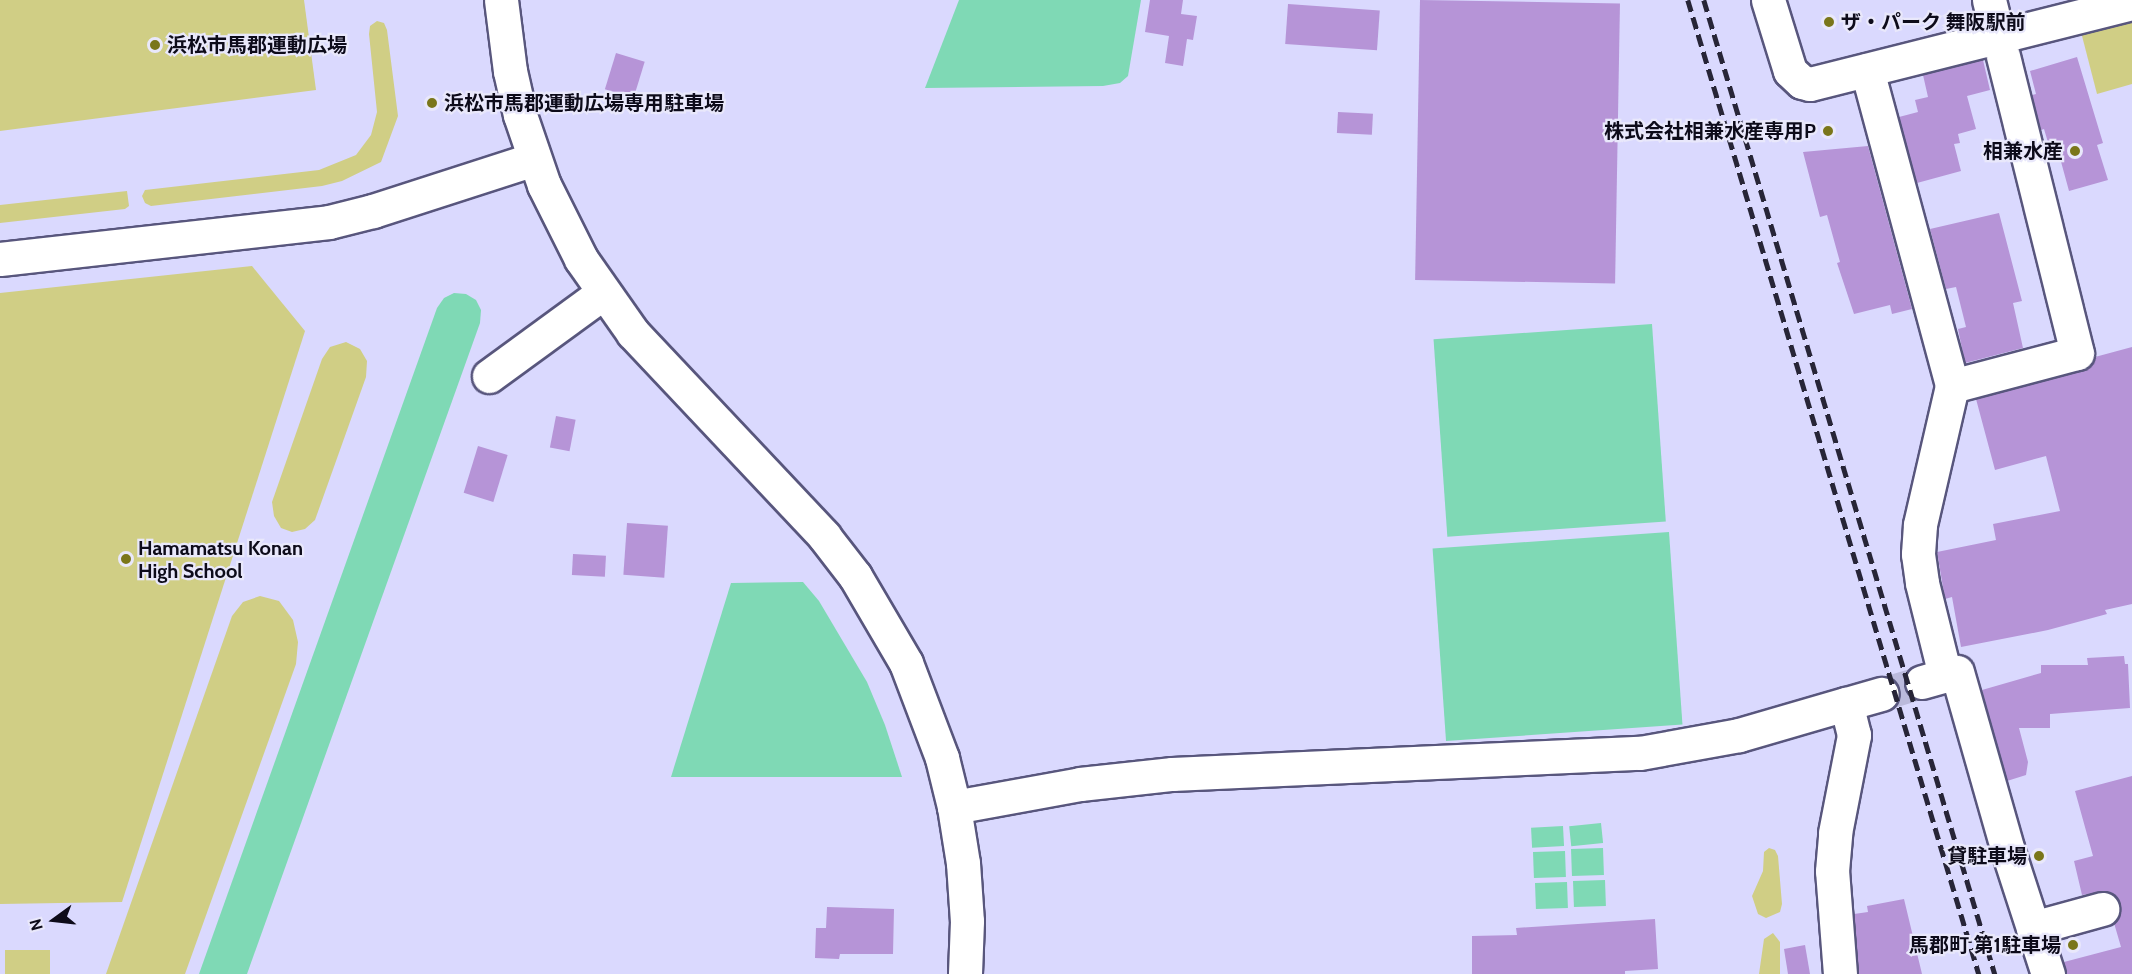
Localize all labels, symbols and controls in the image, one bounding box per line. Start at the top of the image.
place label: ザ・パーク 舞阪駅前 [1841,10,2025,34]
marker: ザ・パーク 舞阪駅前 [1822,15,1836,29]
place label: 浜松市馬郡運動広場 [167,33,347,57]
marker: 浜松市馬郡運動広場 [148,38,162,52]
place label: 浜松市馬郡運動広場専用駐車場 [444,91,724,115]
marker: 浜松市馬郡運動広場専用駐車場 [425,96,439,110]
place label: 株式会社相兼水産専用P [1604,119,1816,143]
marker: 株式会社相兼水産専用P [1821,124,1835,138]
place label: 相兼水産 [1983,139,2063,163]
marker: 相兼水産 [2068,144,2082,158]
place label: Hamamatsu Konan High School [138,536,303,583]
marker: Hamamatsu Konan High School [119,552,133,566]
place label: 貸駐車場 [1947,844,2027,868]
marker: 貸駐車場 [2032,849,2046,863]
north arrow [24,890,84,950]
text: N [25,917,47,933]
place label: 馬郡町 第1駐車場 [1909,933,2061,957]
marker: 馬郡町 第1駐車場 [2066,938,2080,952]

